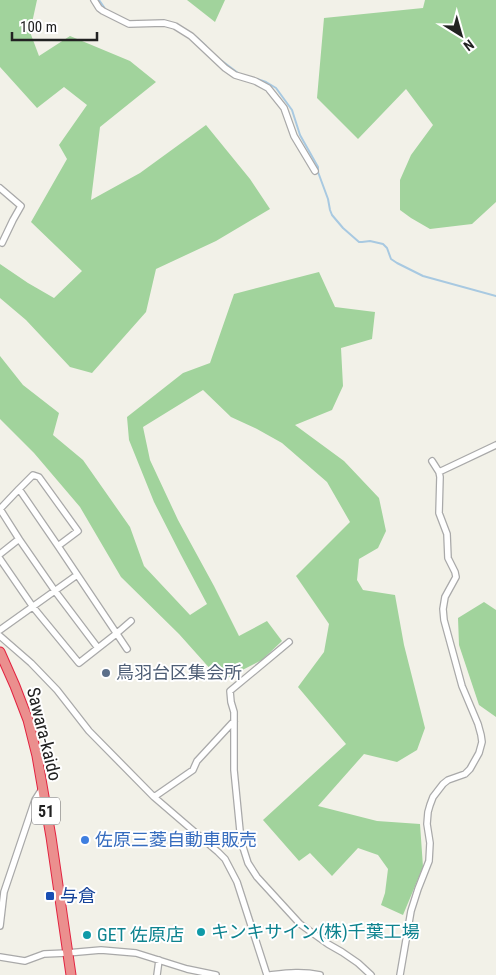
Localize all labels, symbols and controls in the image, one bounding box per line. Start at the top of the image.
scale bar [12,10,98,42]
north arrow [436,10,486,60]
text: 100 m [20,18,57,36]
text: N [461,36,477,54]
place label: 鳥羽台区集会所 [116,662,242,683]
marker: 鳥羽台区集会所 [100,667,112,679]
street label: Sawara-kaido [23,685,66,783]
road number: 51 [32,798,60,824]
place label: 佐原三菱自動車販売 [95,829,257,850]
marker: 佐原三菱自動車販売 [79,834,91,846]
place label: 与倉 [60,885,96,906]
marker: 与倉 [44,890,56,902]
place label: キンキサイン(株)千葉工場 [211,921,420,943]
place label: GET 佐原店 [97,924,184,945]
marker: キンキサイン(株)千葉工場 [195,926,207,938]
marker: GET 佐原店 [81,929,93,941]

